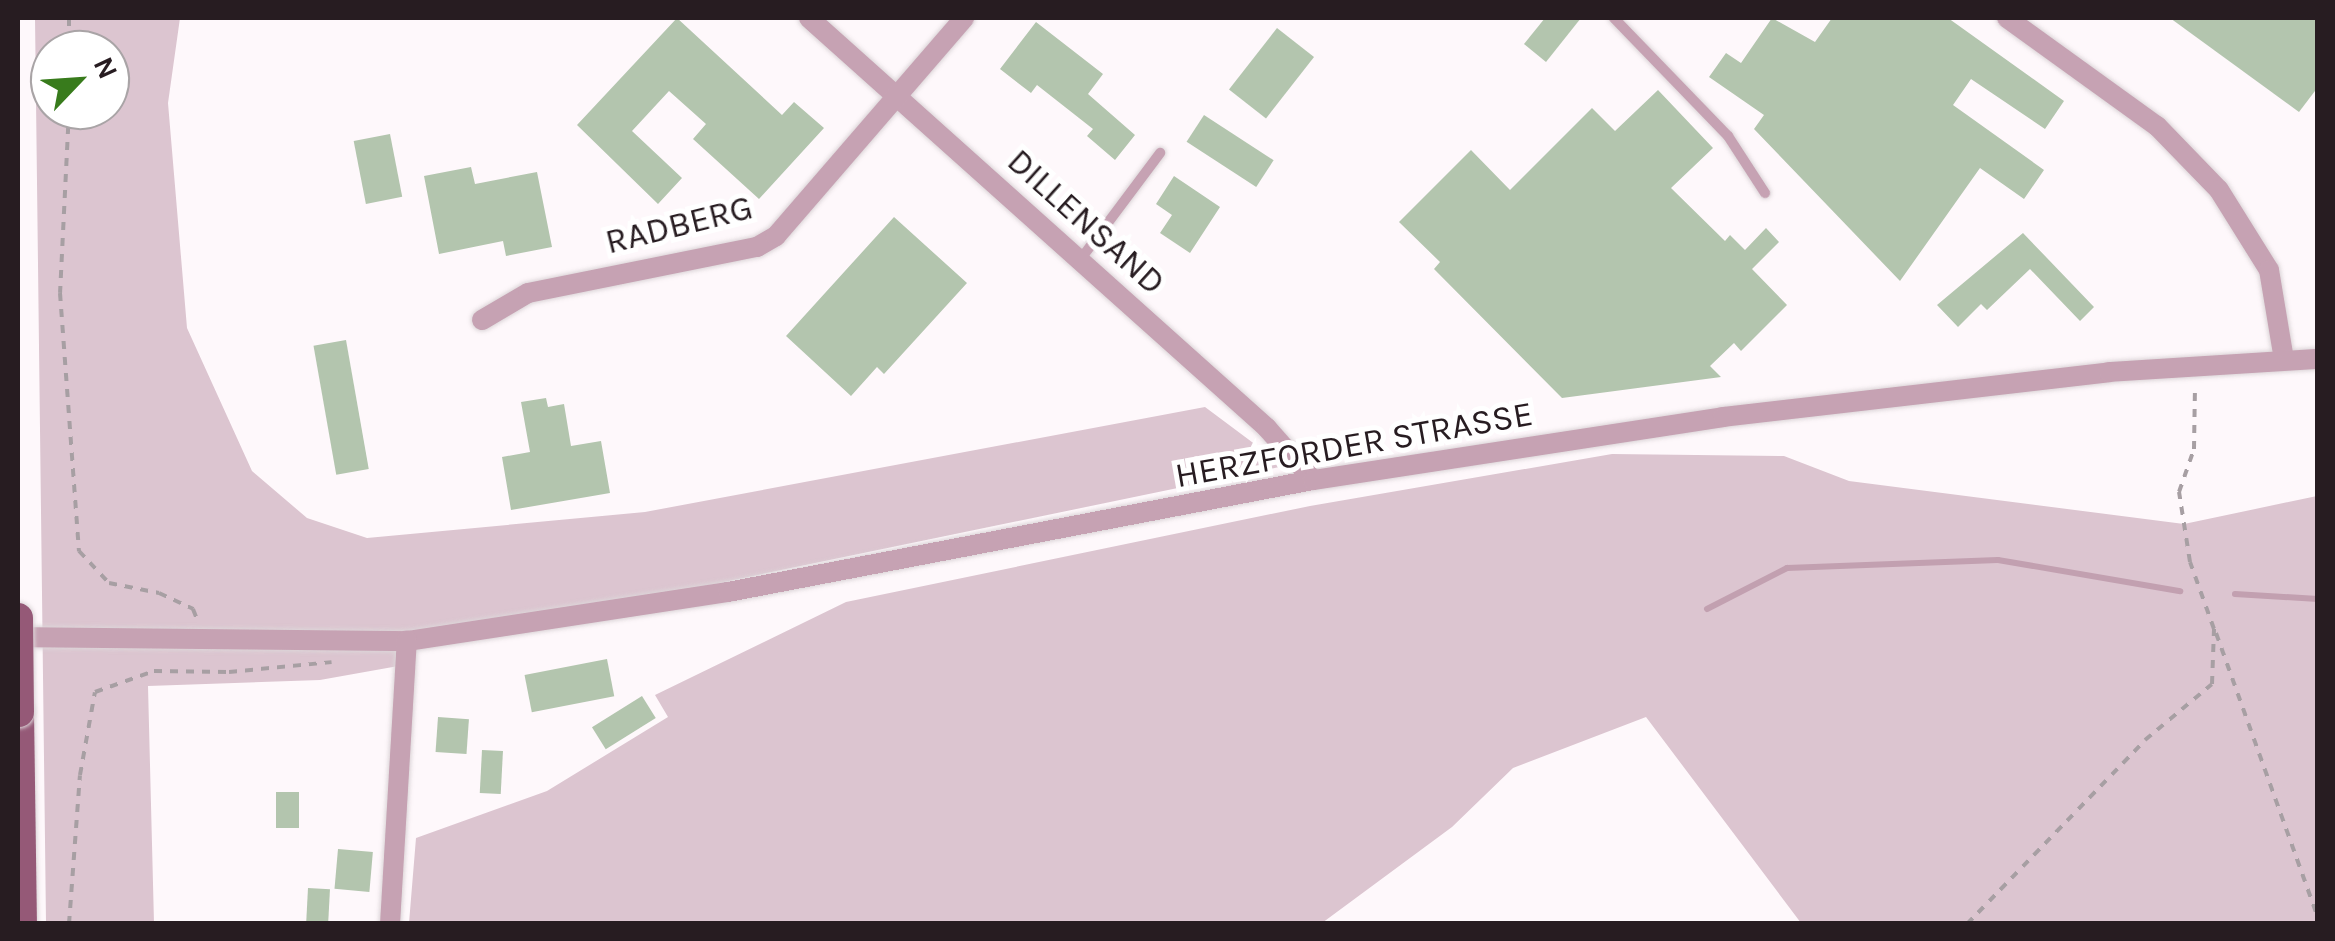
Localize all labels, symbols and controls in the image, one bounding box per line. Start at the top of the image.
north arrow [30,30,130,130]
text: N [87,52,125,84]
street label: DILLENSAND [999,140,1173,304]
street label: RADBERG [601,186,757,264]
street label: HERZFORDER STRASSE [1172,393,1536,497]

